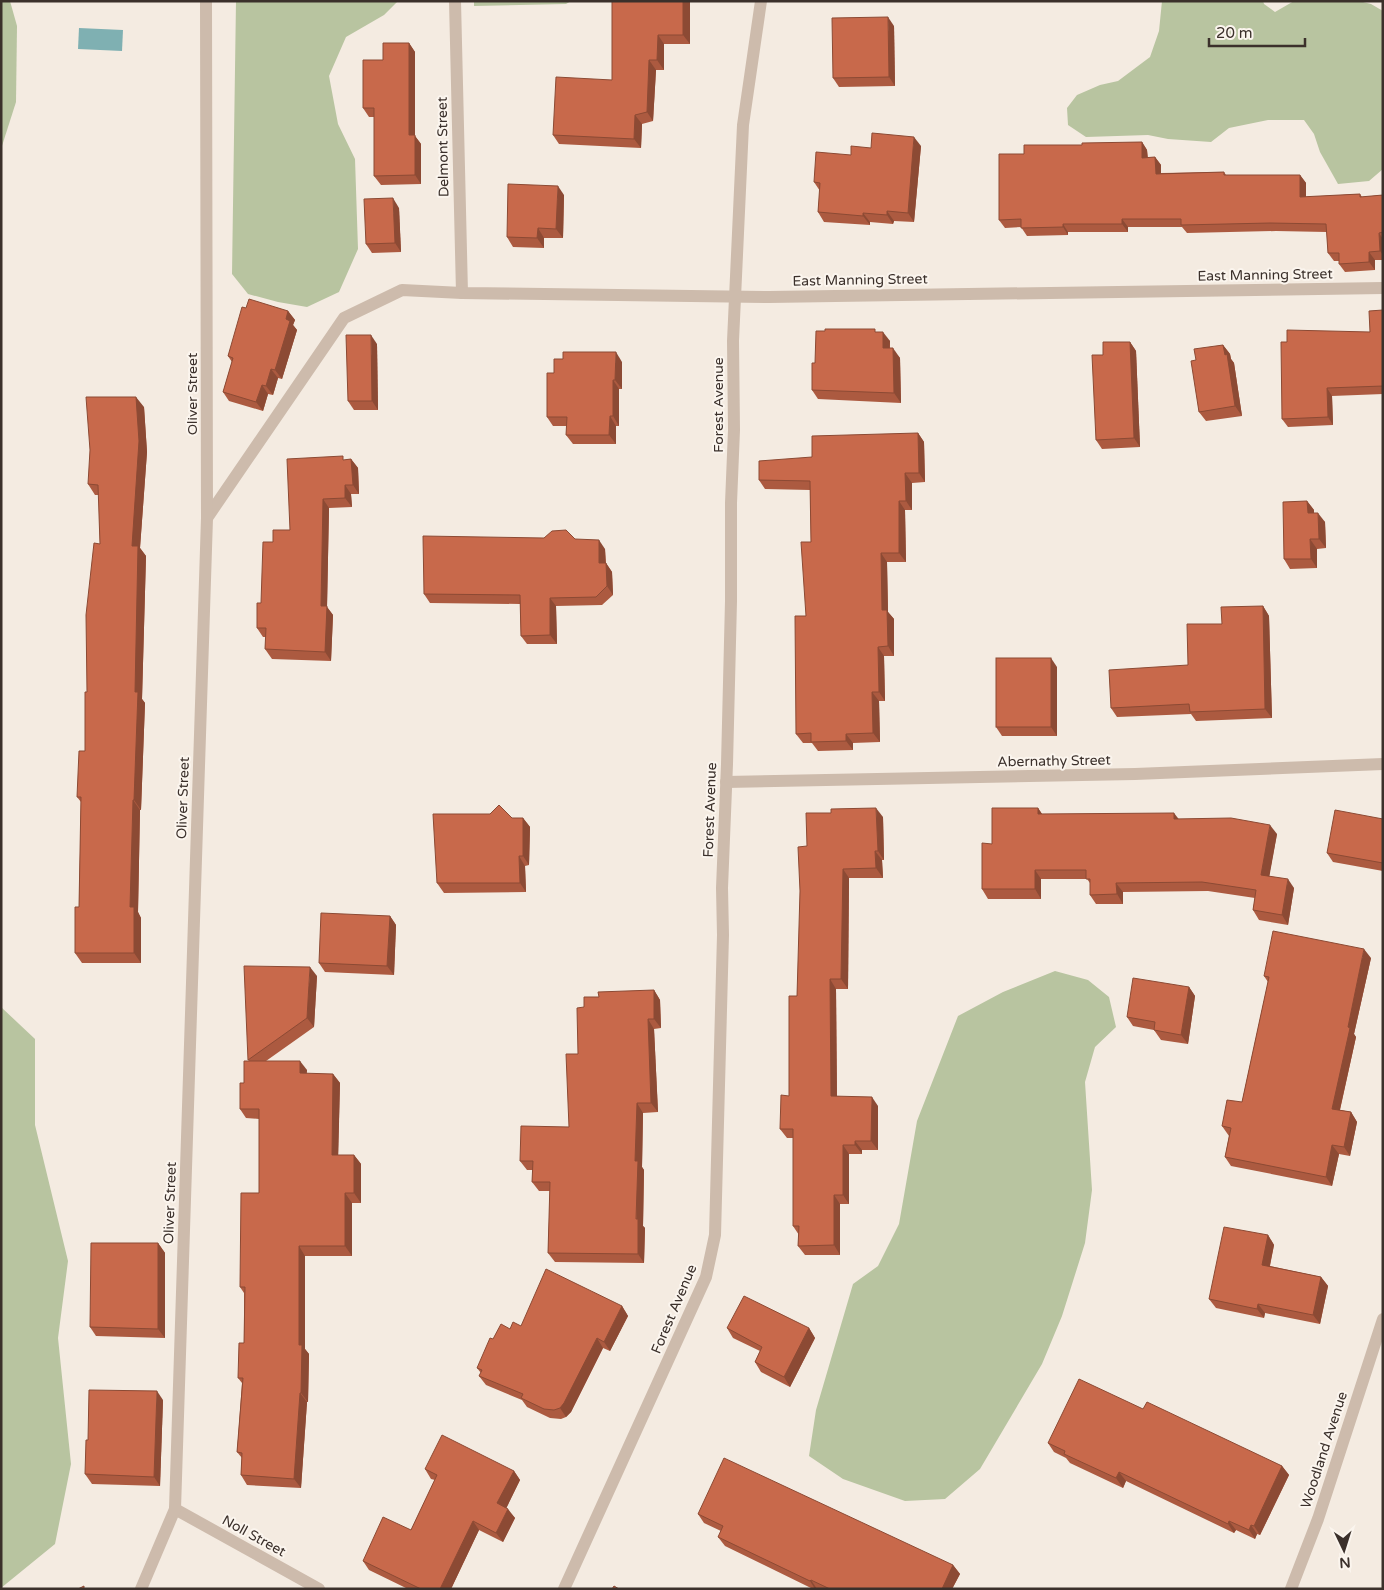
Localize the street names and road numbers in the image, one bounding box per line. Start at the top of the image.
street label: Delmont Street [434,96,452,197]
street label: East Manning Street [1197,265,1333,285]
street label: East Manning Street [792,270,928,290]
street label: Oliver Street [184,352,201,435]
street label: Forest Avenue [710,357,727,453]
street label: Abernathy Street [997,751,1112,770]
street label: Oliver Street [173,756,193,840]
street label: Forest Avenue [700,762,720,858]
street label: Oliver Street [160,1161,180,1245]
street label: Forest Avenue [648,1262,700,1356]
street label: Woodland Avenue [1297,1389,1351,1511]
street label: Noll Street [219,1512,289,1561]

